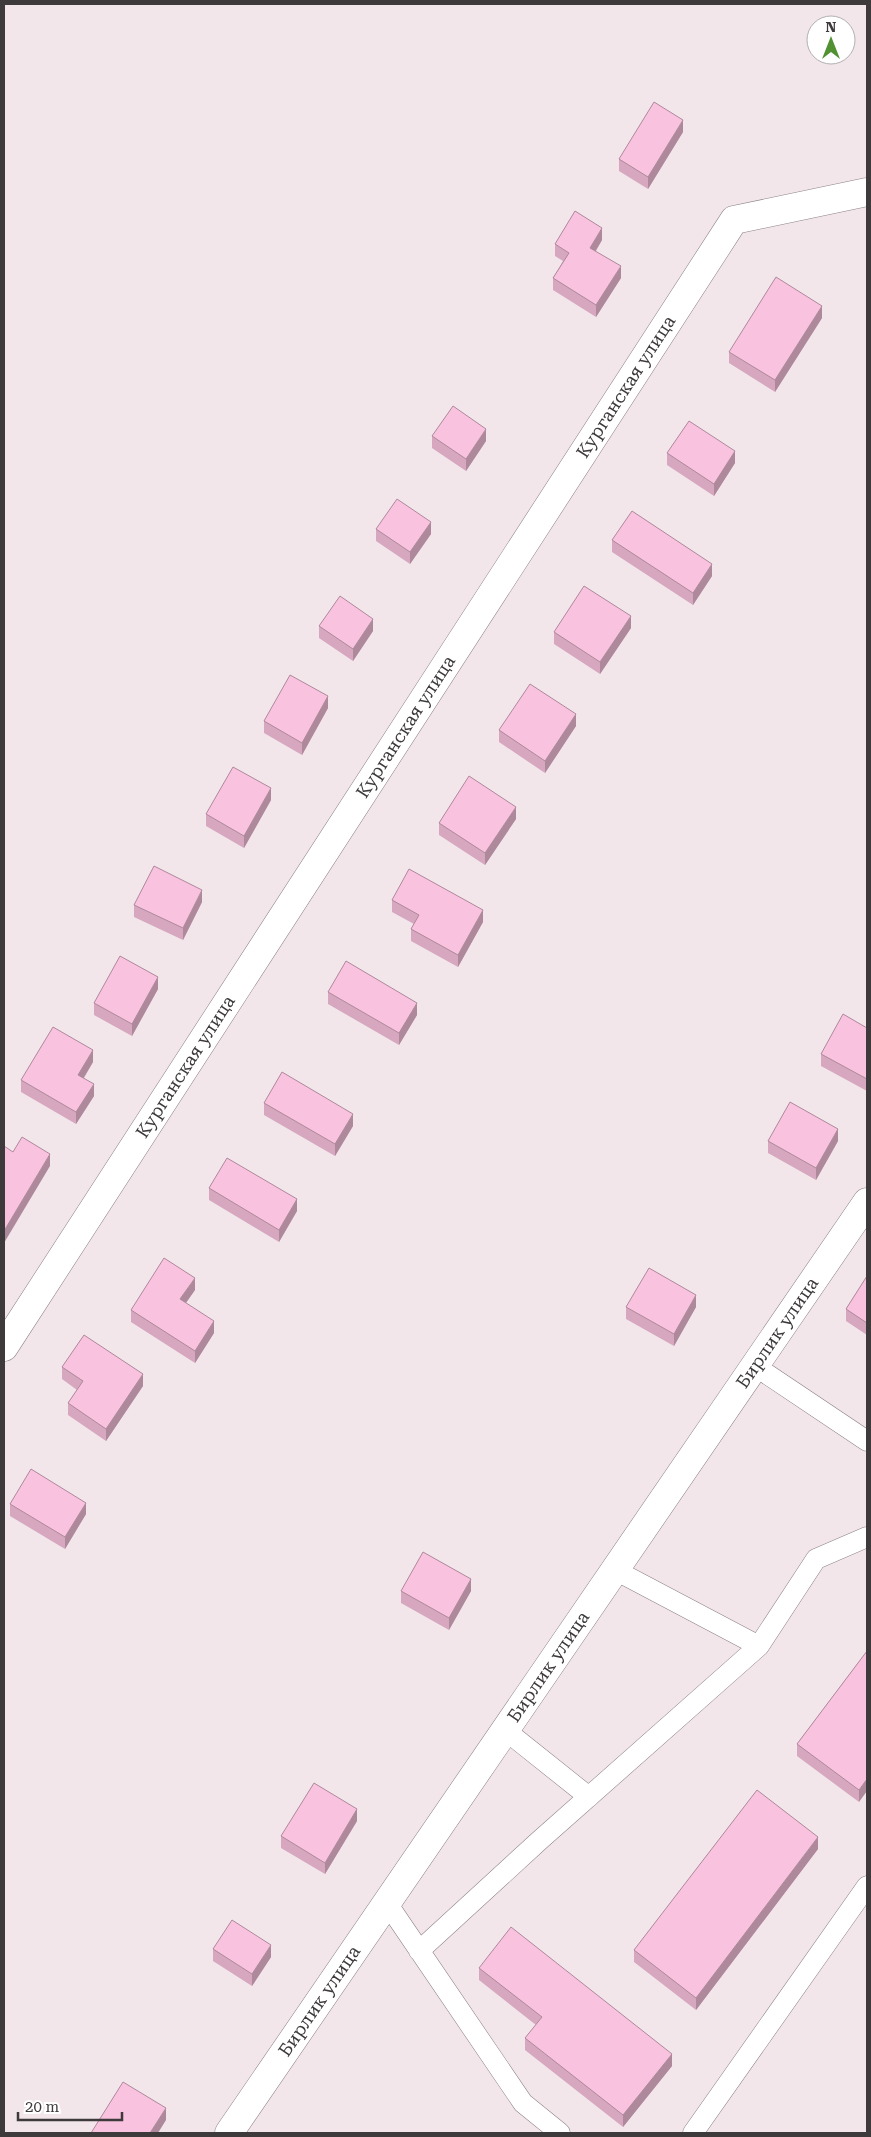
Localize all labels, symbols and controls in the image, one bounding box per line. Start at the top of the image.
north arrow [806,15,856,65]
text: N [826,19,837,35]
street label: Курганская улица [572,311,679,462]
street label: Курганская улица [352,651,459,802]
street label: Курганская улица [131,991,239,1142]
street label: Бирлик улица [732,1273,822,1392]
street label: Бирлик улица [503,1607,593,1726]
street label: Бирлик улица [274,1941,365,2060]
scale bar [18,2090,121,2122]
text: 20 m [25,2098,60,2116]

